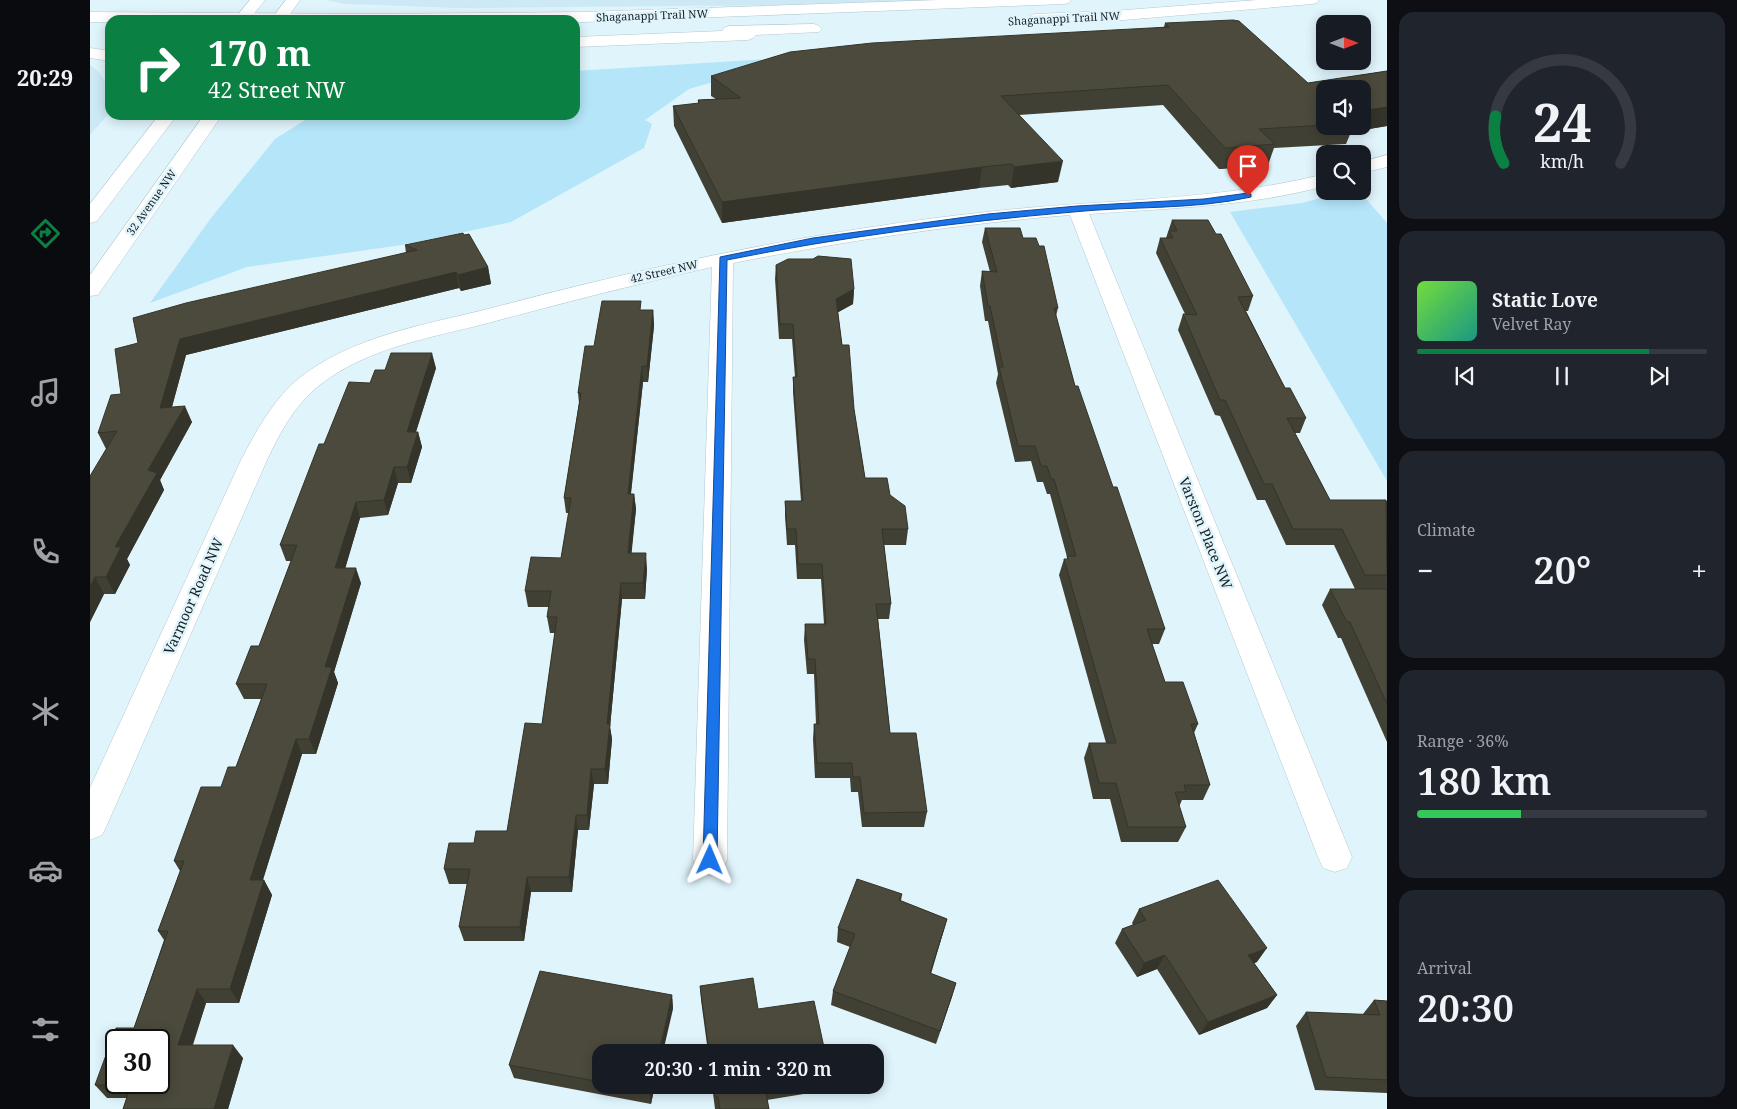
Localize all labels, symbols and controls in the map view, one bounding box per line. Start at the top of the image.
street label: Shaganappi Trail NW [596,6,709,24]
street label: Shaganappi Trail NW [1008,8,1121,28]
north arrow [1316,15,1371,70]
map controls [1316,15,1371,200]
text: 170 m [208,29,311,76]
icon: right [125,35,190,100]
text: 20:29 [17,62,73,92]
text: 42 Street NW [208,74,345,104]
button: sound [1316,80,1371,135]
text: 24 [1533,86,1591,157]
pin [1227,145,1269,196]
button: search [1316,145,1371,200]
text: km/h [1540,149,1584,173]
icon: arrive [1234,152,1262,180]
street label: 32 Avenue NW [123,166,180,238]
icon: directions [28,216,63,251]
street label: 42 Street NW [629,256,700,286]
text: Static Love [1492,287,1598,313]
text: Velvet Ray [1492,313,1571,335]
icon: previous [1451,362,1479,390]
icon: pause [1548,362,1576,390]
icon: next [1645,362,1673,390]
icon: music [28,375,63,410]
street label: Varston Place NW [1175,474,1237,592]
text: Climate [1417,519,1475,541]
icon: phone [28,534,63,569]
street label: Varmoor Road NW [159,535,227,657]
text: 20° [1533,543,1591,595]
text: − [1417,551,1433,589]
text: + [1691,551,1707,589]
icon: climate [28,694,63,729]
text: Range · 36% [1417,730,1509,752]
text: 180 km [1417,754,1551,806]
position arrow [683,833,735,885]
icon: car [28,853,63,888]
text: Arrival [1417,957,1472,979]
text: 20:30 [1417,981,1514,1033]
icon: filters [28,1012,63,1047]
speed limit sign: 30 [105,1029,170,1094]
text: 20:30 · 1 min · 320 m [644,1056,832,1082]

